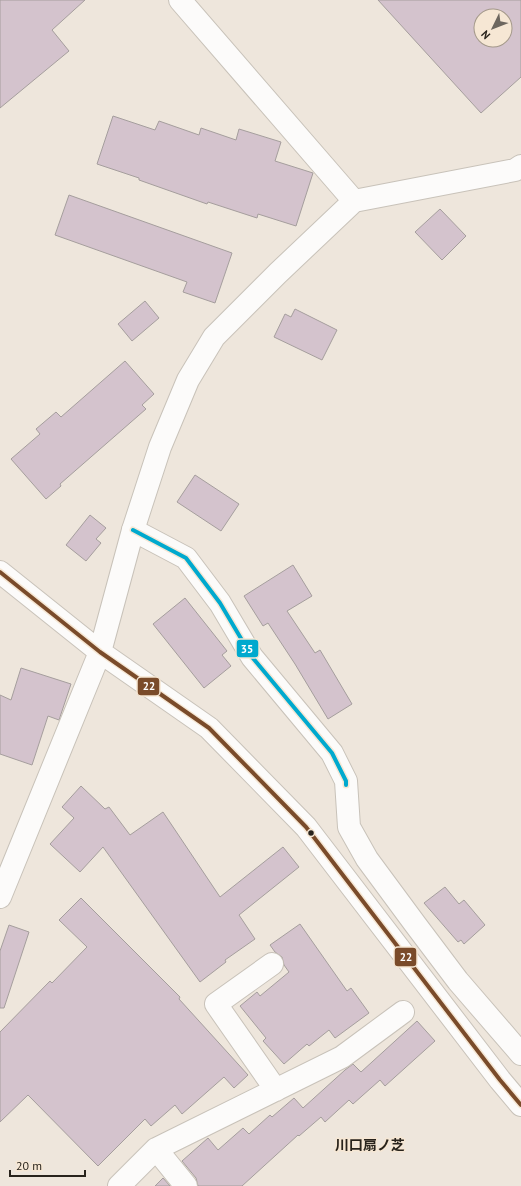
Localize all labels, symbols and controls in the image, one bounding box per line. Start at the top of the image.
north arrow [473,8,513,48]
text: N [478,27,493,42]
line badge: 35 [236,639,259,658]
text: 35 [241,642,253,656]
line badge: 22 [137,677,160,696]
text: 22 [143,679,155,693]
unlabelled marker [306,828,316,838]
line badge: 22 [394,947,417,967]
text: 22 [400,950,412,964]
district label: 川口扇ノ芝 [335,1136,405,1154]
scale bar [10,1152,85,1178]
text: 20 m [16,1158,42,1173]

